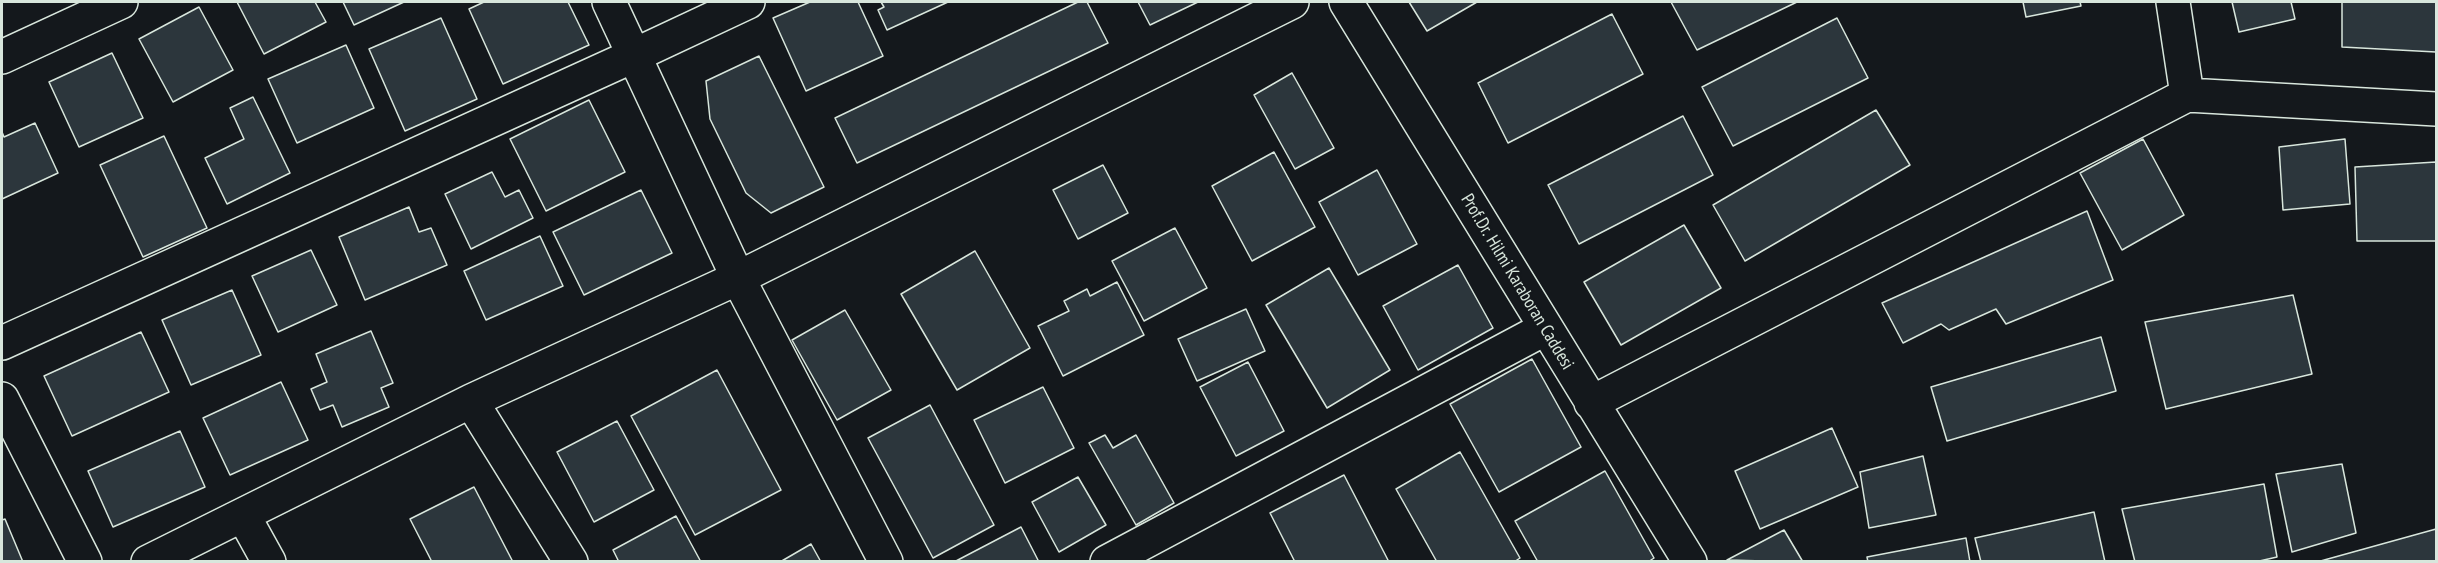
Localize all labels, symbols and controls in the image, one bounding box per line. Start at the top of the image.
street label: Prof.Dr. Hilmi Karaboran Caddesi [1456,190,1578,374]

